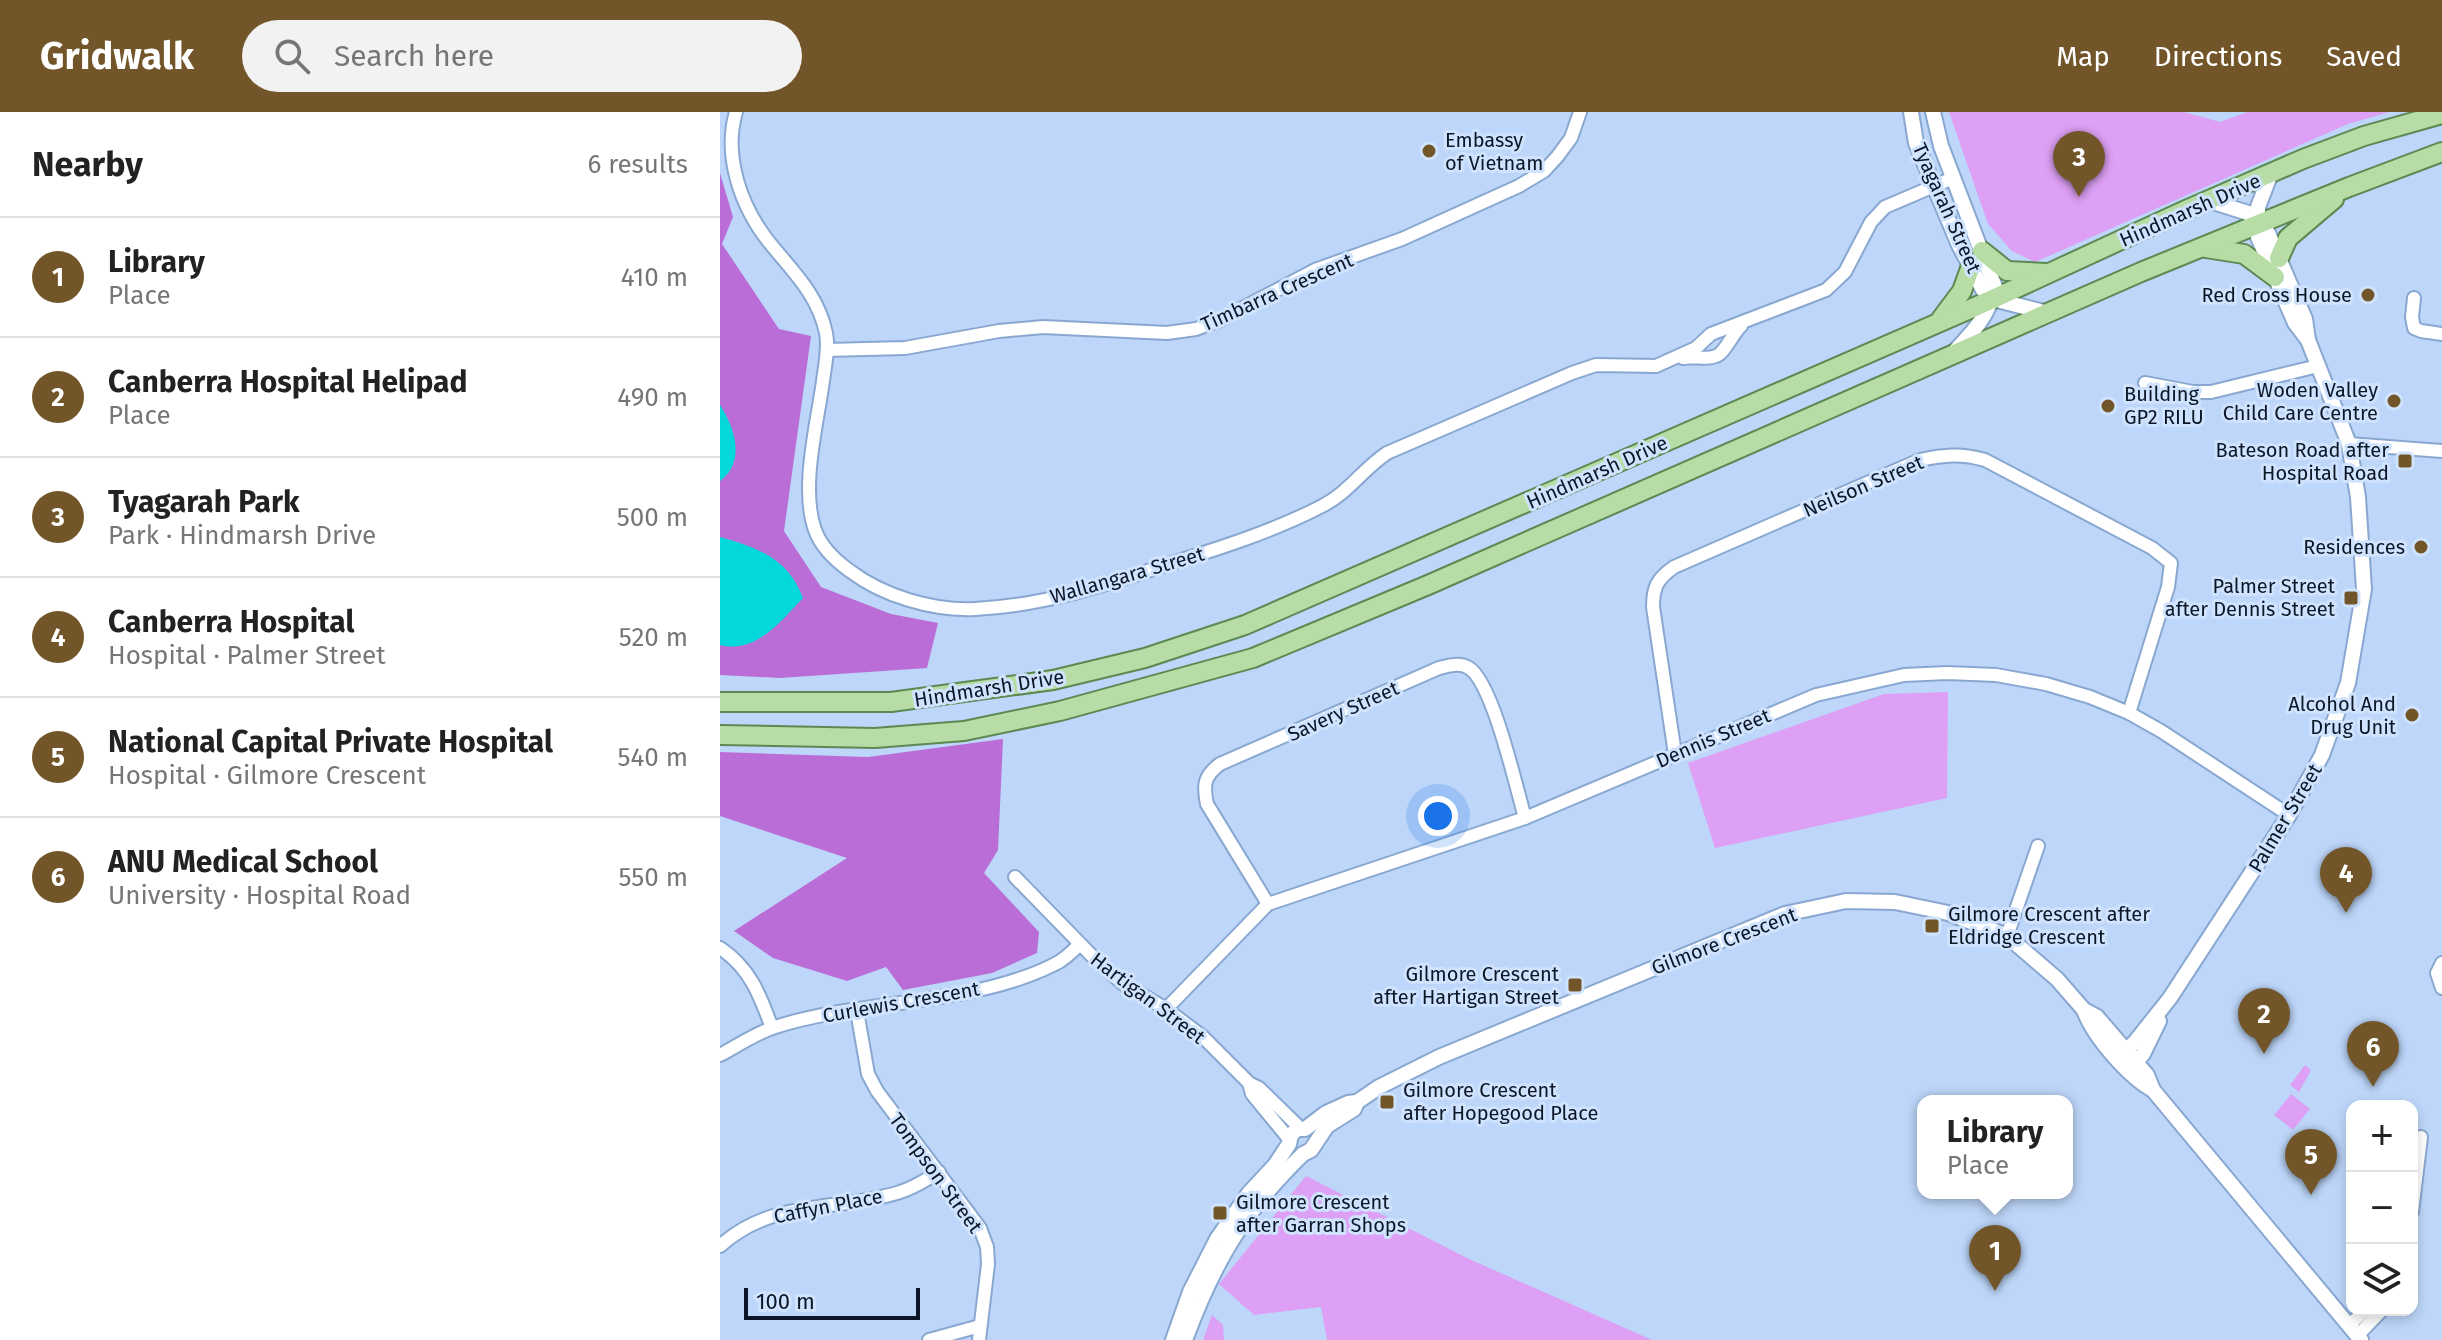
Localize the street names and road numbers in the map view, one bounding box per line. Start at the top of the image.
street label: Tyagarah Street [1908,139,1987,277]
street label: Hindmarsh Drive [2116,168,2264,252]
street label: Timbarra Crescent [1197,247,1357,336]
street label: Hindmarsh Drive [1523,430,1671,514]
street label: Neilson Street [1799,450,1927,522]
street label: Wallangara Street [1047,541,1208,608]
street label: Hindmarsh Drive [912,664,1066,712]
street label: Savery Street [1284,675,1403,746]
street label: Dennis Street [1652,703,1774,773]
street label: Palmer Street [2243,759,2327,877]
street label: Gilmore Crescent [1648,902,1801,980]
street label: Hartigan Street [1086,947,1211,1049]
street label: Curlewis Crescent [821,976,982,1028]
street label: Tompson Street [884,1108,988,1238]
street label: Caffyn Place [772,1184,884,1228]

